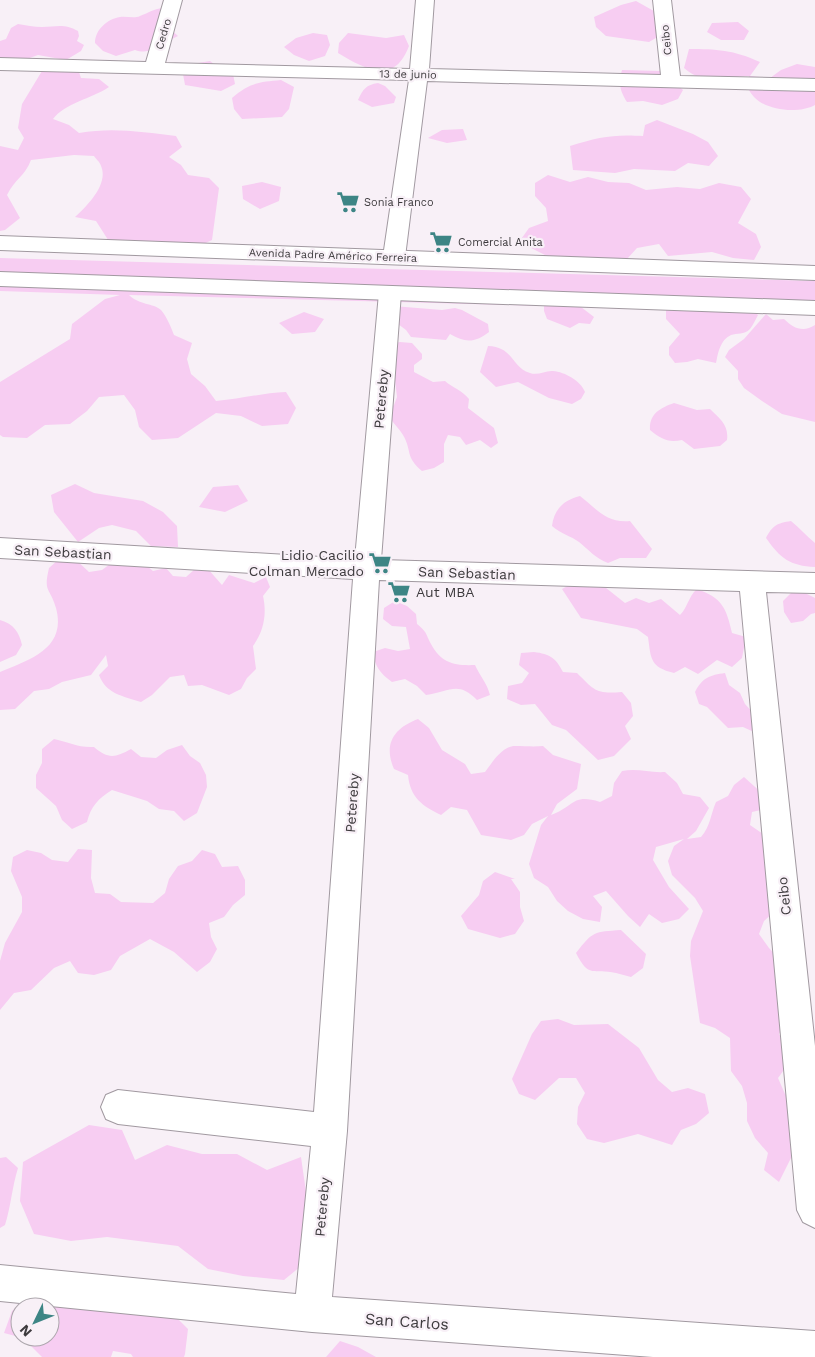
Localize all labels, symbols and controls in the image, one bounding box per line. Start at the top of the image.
street label: Cedro [153,17,174,51]
street label: Ceibo [658,24,675,56]
street label: 13 de junio [379,67,437,82]
supermarket icon: Sonia Franco [335,189,361,215]
place label: Sonia Franco [364,196,434,209]
supermarket icon: Comercial Anita [428,229,454,255]
place label: Comercial Anita [458,236,543,249]
street label: Avenida Padre Américo Ferreira [249,246,417,265]
street label: Petereby [370,368,392,429]
street label: San Sebastian [14,541,112,563]
place label: Lidio Cacilio Colman Mercado [249,547,364,579]
supermarket icon: Lidio Cacilio Colman Mercado [367,550,393,576]
street label: San Sebastian [418,563,516,583]
supermarket icon: Aut MBA [386,579,412,605]
place label: Aut MBA [416,584,475,600]
street label: Petereby [342,772,362,833]
street label: Ceibo [774,876,794,916]
street label: Petereby [311,1176,333,1237]
north arrow [10,1297,60,1347]
street label: San Carlos [364,1309,450,1334]
text: N [16,1322,35,1340]

